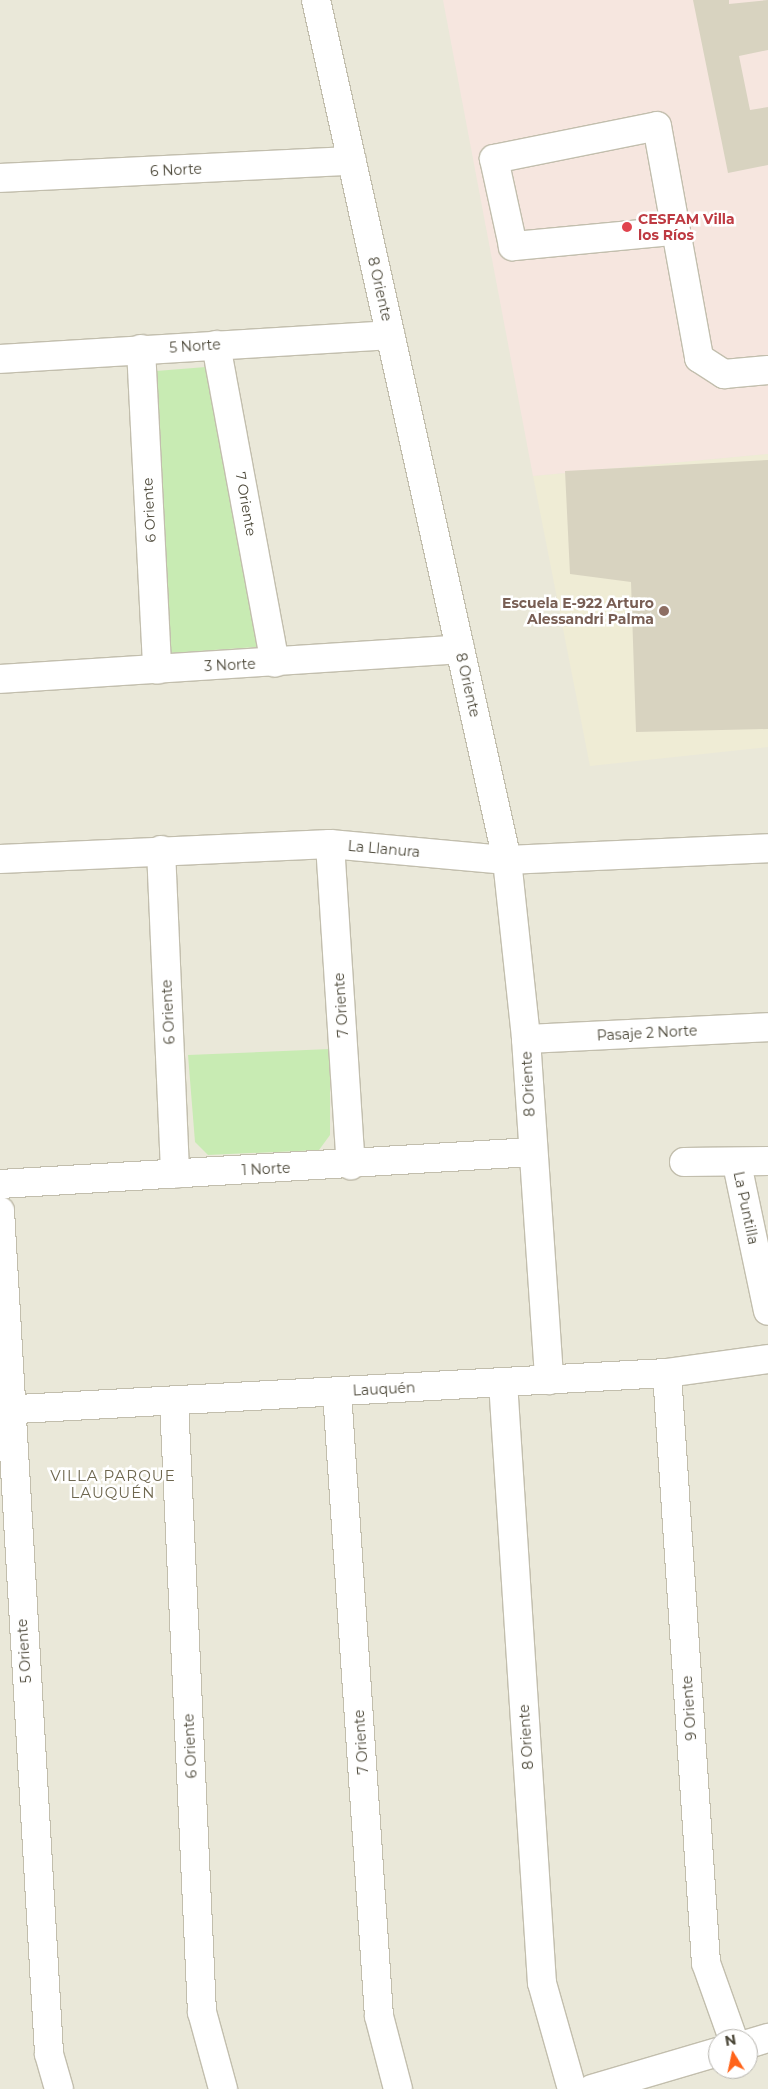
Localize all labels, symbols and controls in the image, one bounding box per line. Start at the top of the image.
street label: 6 Norte [150,160,202,180]
place label: CESFAM Villa los Ríos [638,211,735,243]
marker: CESFAM Villa los Ríos [620,220,634,234]
street label: 8 Oriente [364,255,396,323]
street label: 5 Norte [169,336,221,356]
street label: 7 Oriente [232,471,260,537]
street label: 6 Oriente [139,477,159,543]
place label: Escuela E-922 Arturo Alessandri Palma [502,595,654,628]
marker: Escuela E-922 Arturo Alessandri Palma [658,605,670,617]
street label: 8 Oriente [452,651,484,719]
street label: 3 Norte [204,655,256,675]
street label: La Llanura [347,837,421,861]
street label: 7 Oriente [330,972,352,1038]
street label: 6 Oriente [158,979,178,1045]
street label: Pasaje 2 Norte [596,1022,698,1044]
street label: 8 Oriente [518,1051,538,1117]
street label: 1 Norte [241,1159,291,1179]
street label: La Puntilla [730,1170,762,1246]
street label: Lauquén [352,1379,416,1399]
district label: VILLA PARQUE LAUQUÉN [49,1466,177,1501]
street label: 5 Oriente [13,1618,35,1684]
street label: 9 Oriente [678,1675,700,1741]
street label: 8 Oriente [515,1704,537,1770]
street label: 7 Oriente [350,1709,372,1775]
street label: 6 Oriente [180,1713,200,1779]
north arrow [708,2029,758,2079]
text: N [723,2030,738,2050]

